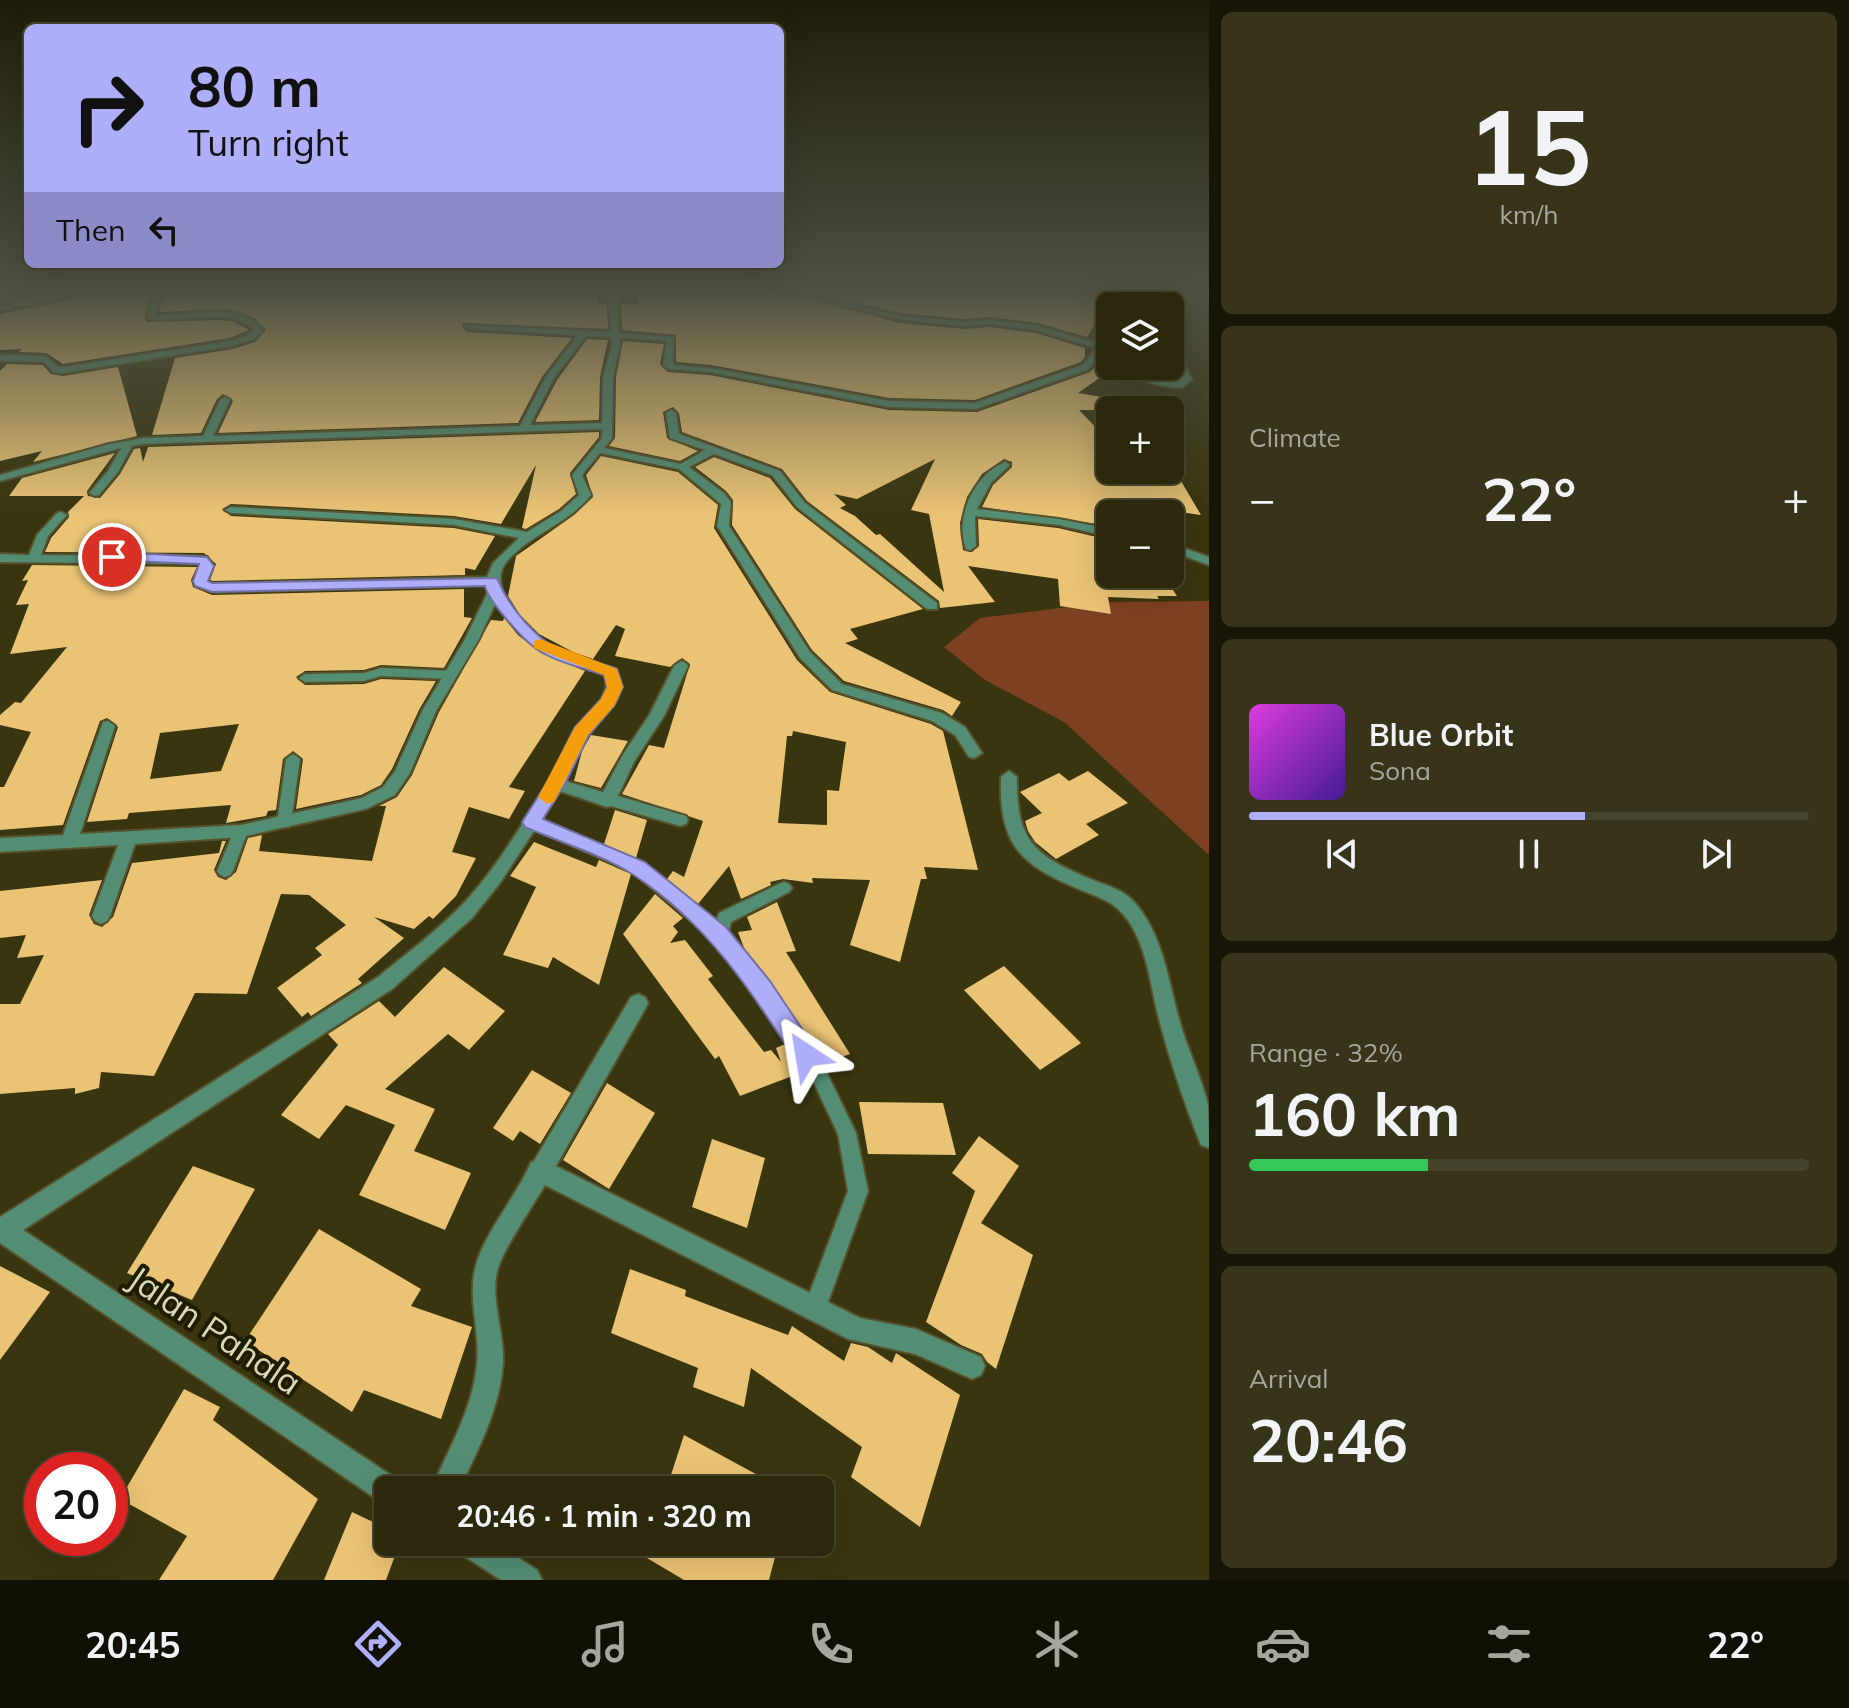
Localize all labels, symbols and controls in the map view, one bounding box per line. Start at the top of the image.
text: 80 m [188,51,321,121]
icon: right [56,56,160,160]
text: 15 [1467,80,1591,211]
text: Turn right [188,120,349,165]
text: km/h [1500,198,1558,231]
icon: left [142,208,186,252]
text: Then [56,211,126,249]
map controls [1096,292,1184,588]
button: layers [1096,292,1184,380]
button: + [1096,396,1184,484]
text: Climate [1249,421,1341,454]
text: 22° [1482,461,1576,536]
text: − [1249,471,1275,526]
text: + [1783,471,1809,526]
button: − [1096,500,1184,588]
pin [78,523,146,591]
icon: arrive [90,535,134,579]
text: Blue Orbit [1369,716,1513,754]
text: Sona [1369,754,1431,787]
icon: previous [1320,832,1364,876]
icon: pause [1507,832,1551,876]
icon: next [1694,832,1738,876]
position arrow [764,1013,848,1097]
text: Range · 32% [1249,1036,1403,1069]
text: 160 km [1249,1076,1461,1151]
street label: Jalan Pahala [120,1256,310,1404]
text: Arrival [1249,1362,1329,1395]
text: 20:46 [1249,1402,1408,1477]
speed limit sign: 20 [24,1452,128,1556]
text: 20:46 · 1 min · 320 m [456,1497,752,1535]
icon: directions [350,1616,406,1672]
icon: music [577,1616,633,1672]
icon: phone [803,1616,859,1672]
icon: climate [1029,1616,1085,1672]
icon: car [1255,1616,1311,1672]
icon: filters [1481,1616,1537,1672]
text: 20:45 [85,1622,180,1667]
text: 22° [1707,1622,1764,1667]

